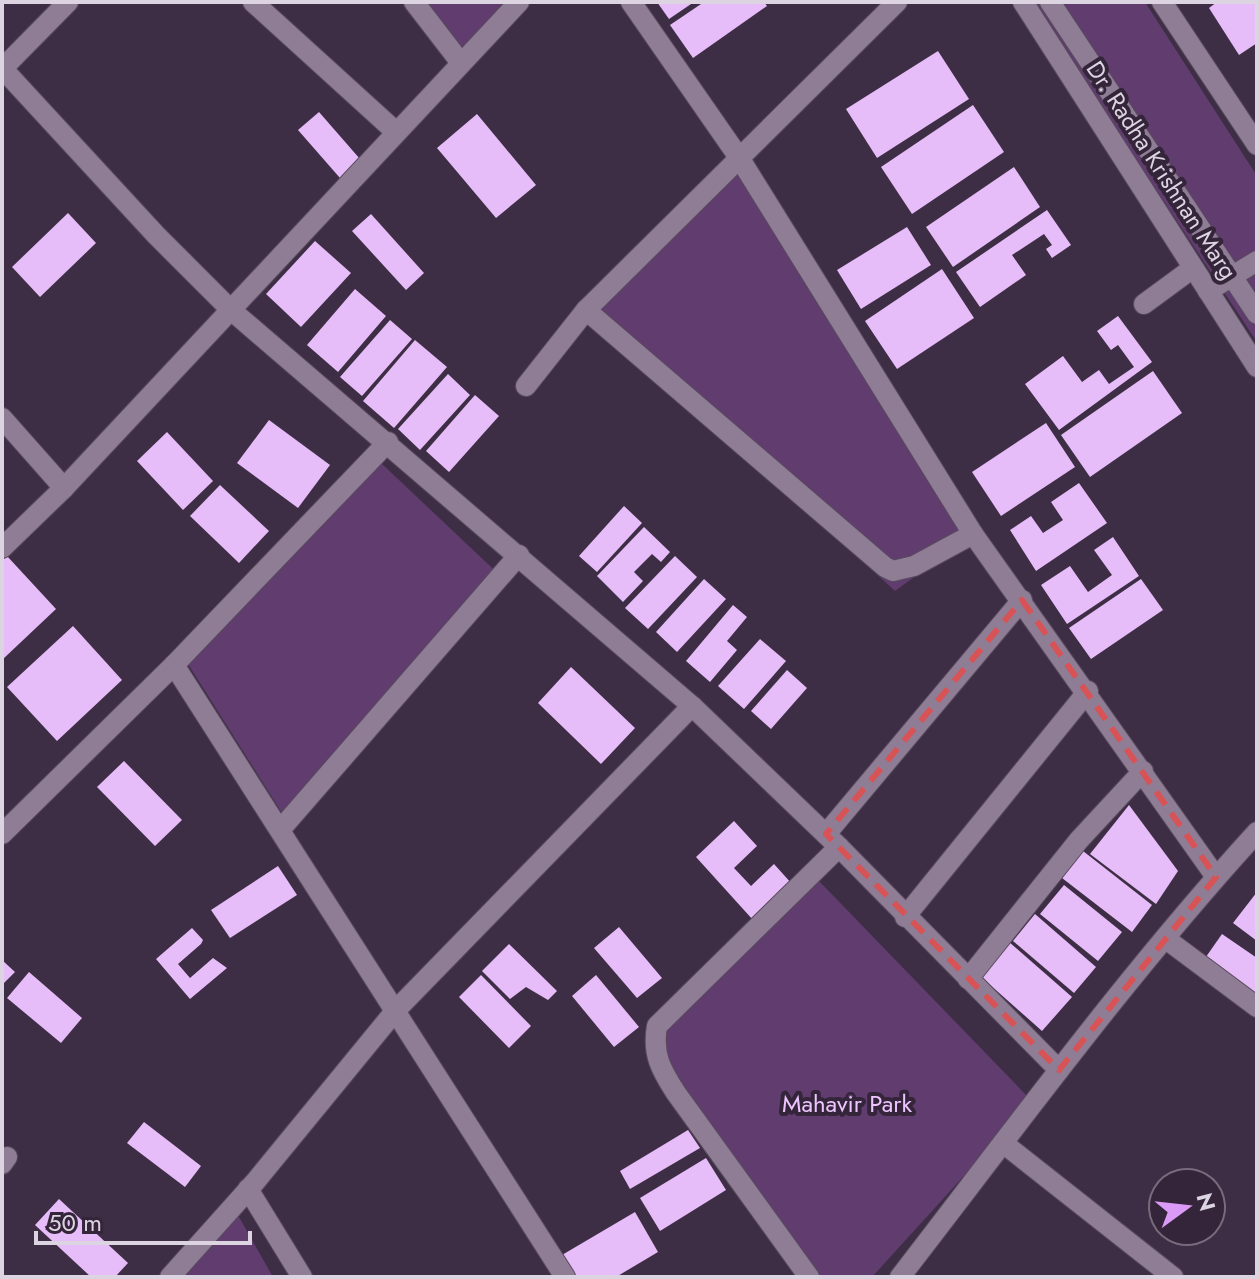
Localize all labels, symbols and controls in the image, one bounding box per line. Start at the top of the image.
street label: Dr. Radha Krishnan Marg [1078,54,1246,286]
park label: Mahavir Park [782,1086,912,1121]
north arrow [1147,1167,1227,1247]
text: N [1189,1189,1224,1214]
scale bar [36,1195,250,1245]
text: 50 m [48,1205,102,1240]

